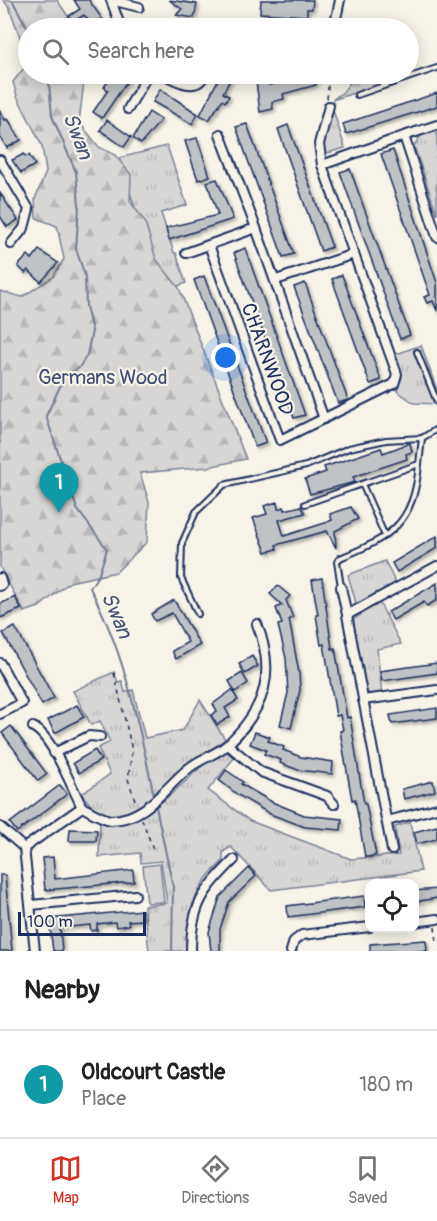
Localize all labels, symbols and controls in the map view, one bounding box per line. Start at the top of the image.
search box [18,18,419,84]
icon: search [39,35,72,68]
text: Search here [87,37,194,65]
water label: Swan [56,109,99,164]
street label: CHARNWOOD [236,299,299,419]
your location [211,343,240,372]
park label: Germans Wood [38,365,168,390]
pin: 1 [40,464,78,513]
water label: Swan [95,588,139,643]
map controls [365,879,419,933]
button: locate [365,879,419,933]
scale bar [18,909,146,936]
text: 100 m [27,912,73,932]
text: Nearby [24,974,100,1006]
text: Oldcourt Castle [81,1058,225,1086]
text: 1 [40,1072,47,1097]
text: 180 m [359,1072,413,1097]
text: Place [81,1086,126,1111]
tab: Map [49,1152,82,1208]
tab: Directions [181,1152,249,1208]
tab: Saved [348,1152,388,1208]

